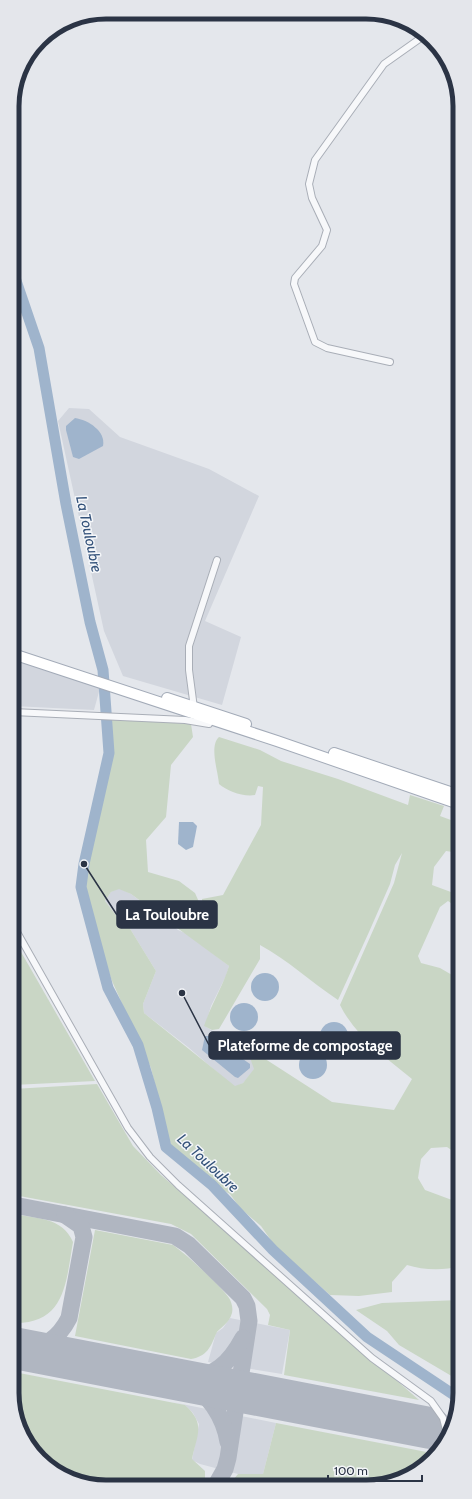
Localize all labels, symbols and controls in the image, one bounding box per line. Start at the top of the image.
water label: La Touloubre [72,494,106,574]
callout: La Touloubre [117,901,217,928]
text: La Touloubre [125,906,209,924]
callout: Plateforme de compostage [209,1032,400,1059]
text: Plateforme de compostage [217,1037,393,1055]
water label: La Touloubre [173,1130,243,1196]
scale bar [328,1457,422,1483]
text: 100 m [334,1463,368,1478]

